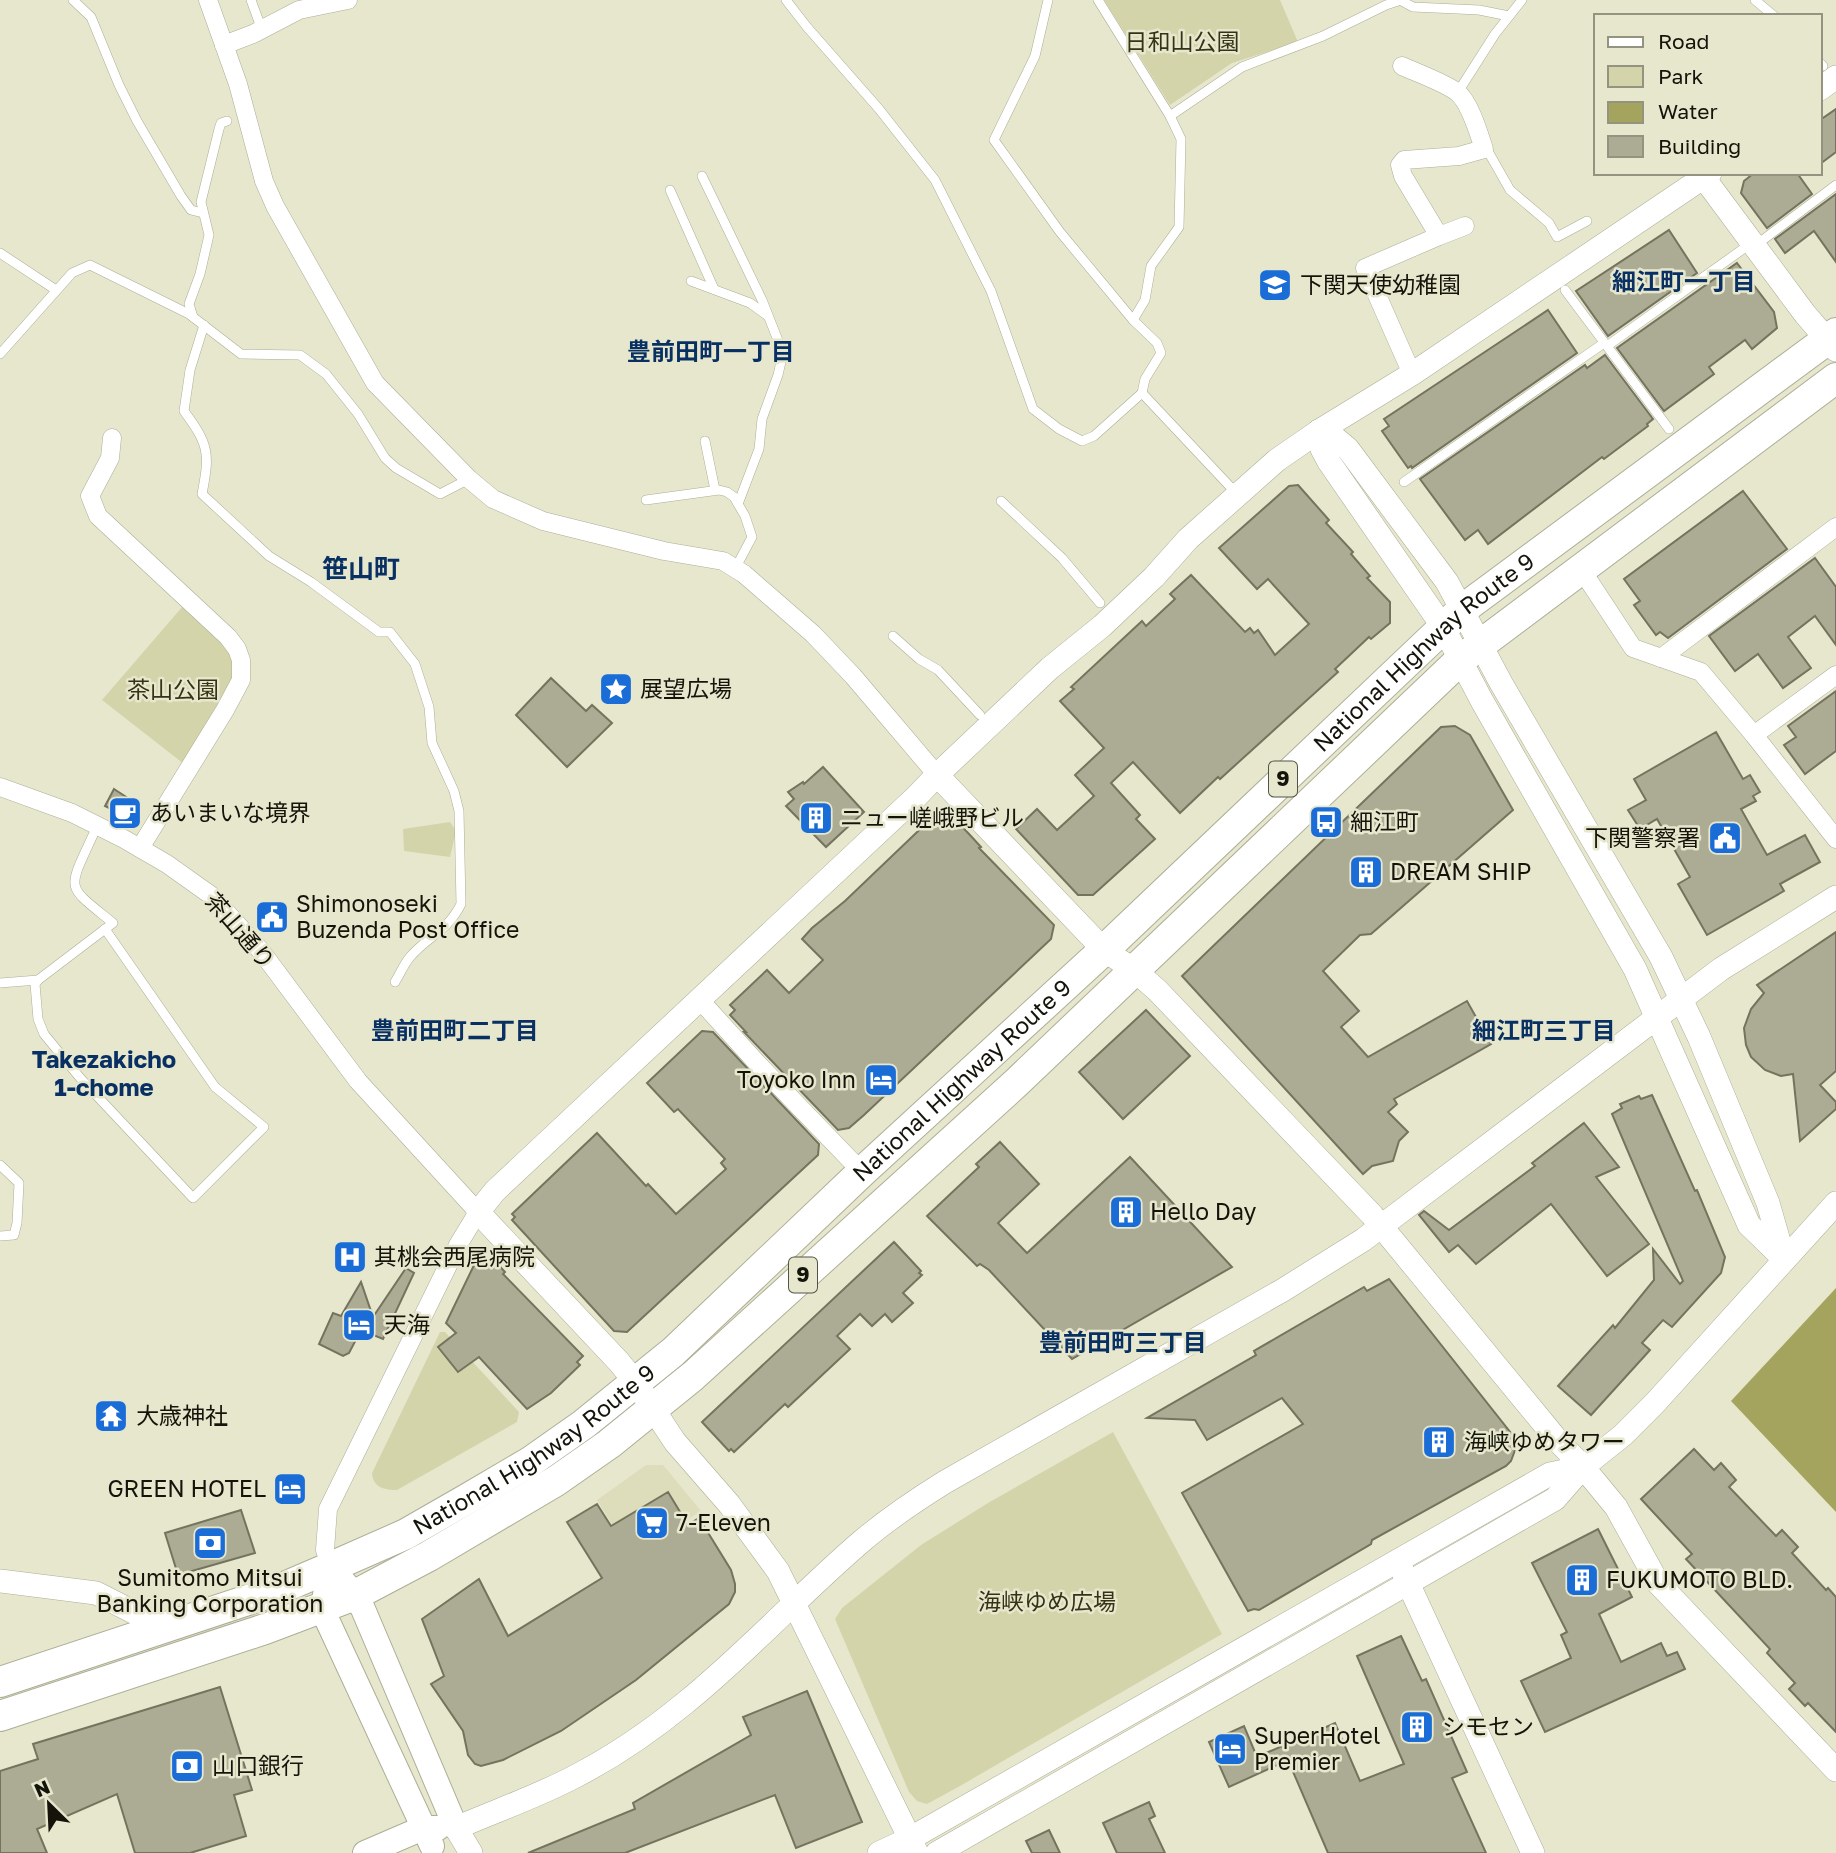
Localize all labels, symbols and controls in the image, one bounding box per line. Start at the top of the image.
legend [1594,14,1822,175]
park label: 日和山公園 [1125,27,1240,55]
text: Road [1658,28,1709,54]
text: Park [1658,63,1704,89]
text: Water [1658,98,1718,124]
text: Building [1658,133,1741,159]
school or university icon: 下関天使幼稚園 [1256,266,1294,304]
district label: 細江町一丁目 [1612,266,1756,295]
place label: 下関天使幼稚園 [1300,270,1461,298]
district label: 豊前田町一丁目 [627,336,795,365]
street label: National Highway Route 9 [1307,546,1539,757]
district label: 笹山町 [322,553,400,584]
place icon: 展望広場 [597,670,635,708]
place label: 展望広場 [640,674,732,702]
park label: 茶山公園 [127,675,219,703]
road number: 9 [1269,762,1297,796]
cafe icon: あいまいな境界 [106,794,144,832]
place label: あいまいな境界 [150,798,311,826]
building icon: ニュー嵯峨野ビル [797,799,835,837]
place label: ニュー嵯峨野ビル [840,803,1024,831]
bus stop icon: 細江町 [1307,803,1345,841]
place label: 細江町 [1350,807,1419,835]
public building icon: 下関警察署 [1706,819,1744,857]
place label: 下関警察署 [1585,823,1700,851]
building icon: DREAM SHIP [1347,853,1385,891]
place label: DREAM SHIP [1390,857,1531,885]
street label: 茶山通り [200,886,281,974]
place label: Shimonoseki Buzenda Post Office [296,889,519,943]
public building icon: Shimonoseki Buzenda Post Office [253,898,291,936]
street label: National Highway Route 9 [846,973,1076,1187]
district label: 豊前田町二丁目 [371,1015,539,1044]
district label: 細江町三丁目 [1472,1015,1616,1044]
district label: Takezakicho 1-chome [32,1044,176,1101]
hotel icon: Toyoko Inn [862,1061,900,1099]
place label: Toyoko Inn [737,1065,856,1093]
building icon: Hello Day [1107,1193,1145,1231]
place label: Hello Day [1150,1197,1256,1225]
hospital icon: 其桃会西尾病院 [331,1238,369,1276]
place label: 其桃会西尾病院 [374,1242,535,1270]
road number: 9 [789,1258,817,1292]
hotel icon: 天海 [340,1306,378,1344]
place label: 天海 [384,1310,430,1338]
district label: 豊前田町三丁目 [1039,1327,1207,1356]
street label: National Highway Route 9 [408,1358,660,1540]
temple icon: 大歳神社 [92,1397,130,1435]
place label: 大歳神社 [136,1401,228,1429]
building icon: 海峡ゆめタワー [1420,1423,1458,1461]
place label: 海峡ゆめタワー [1464,1427,1625,1455]
hotel icon: GREEN HOTEL [271,1470,309,1508]
place label: GREEN HOTEL [107,1474,266,1502]
supermarket icon: 7-Eleven [633,1504,671,1542]
place label: 7-Eleven [676,1508,771,1536]
bank icon: Sumitomo Mitsui Banking Corporation [191,1524,229,1562]
building icon: FUKUMOTO BLD. [1563,1561,1601,1599]
place label: Sumitomo Mitsui Banking Corporation [97,1563,323,1617]
place label: FUKUMOTO BLD. [1606,1565,1793,1593]
park label: 海峡ゆめ広場 [978,1587,1116,1615]
building icon: シモセン [1398,1708,1436,1746]
place label: シモセン [1442,1712,1534,1740]
place label: SuperHotel Premier [1254,1721,1380,1775]
hotel icon: SuperHotel Premier [1211,1730,1249,1768]
bank icon: 山口銀行 [168,1747,206,1785]
place label: 山口銀行 [212,1751,304,1779]
north arrow [14,1769,84,1839]
text: N [31,1775,53,1801]

